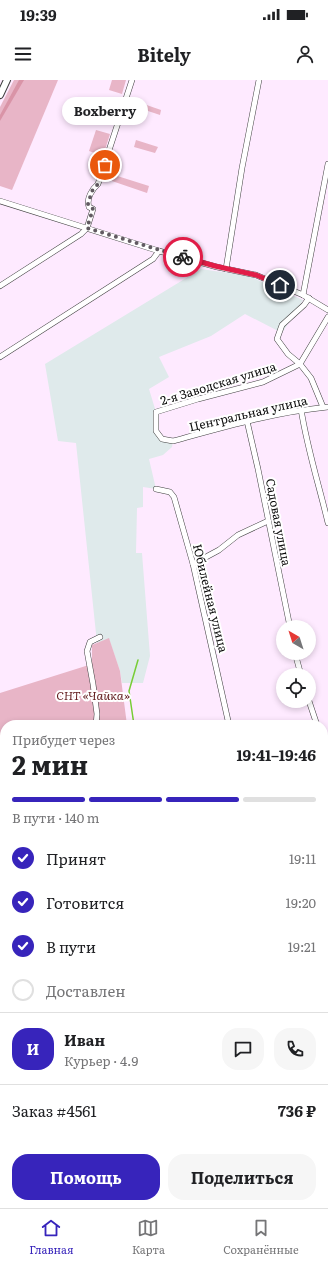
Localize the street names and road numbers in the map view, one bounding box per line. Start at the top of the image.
street label: 2-я Заводская улица [158,357,279,409]
street label: Центральная улица [187,391,309,435]
street label: Садовая улица [262,477,296,568]
street label: Юбилейная улица [189,542,233,655]

